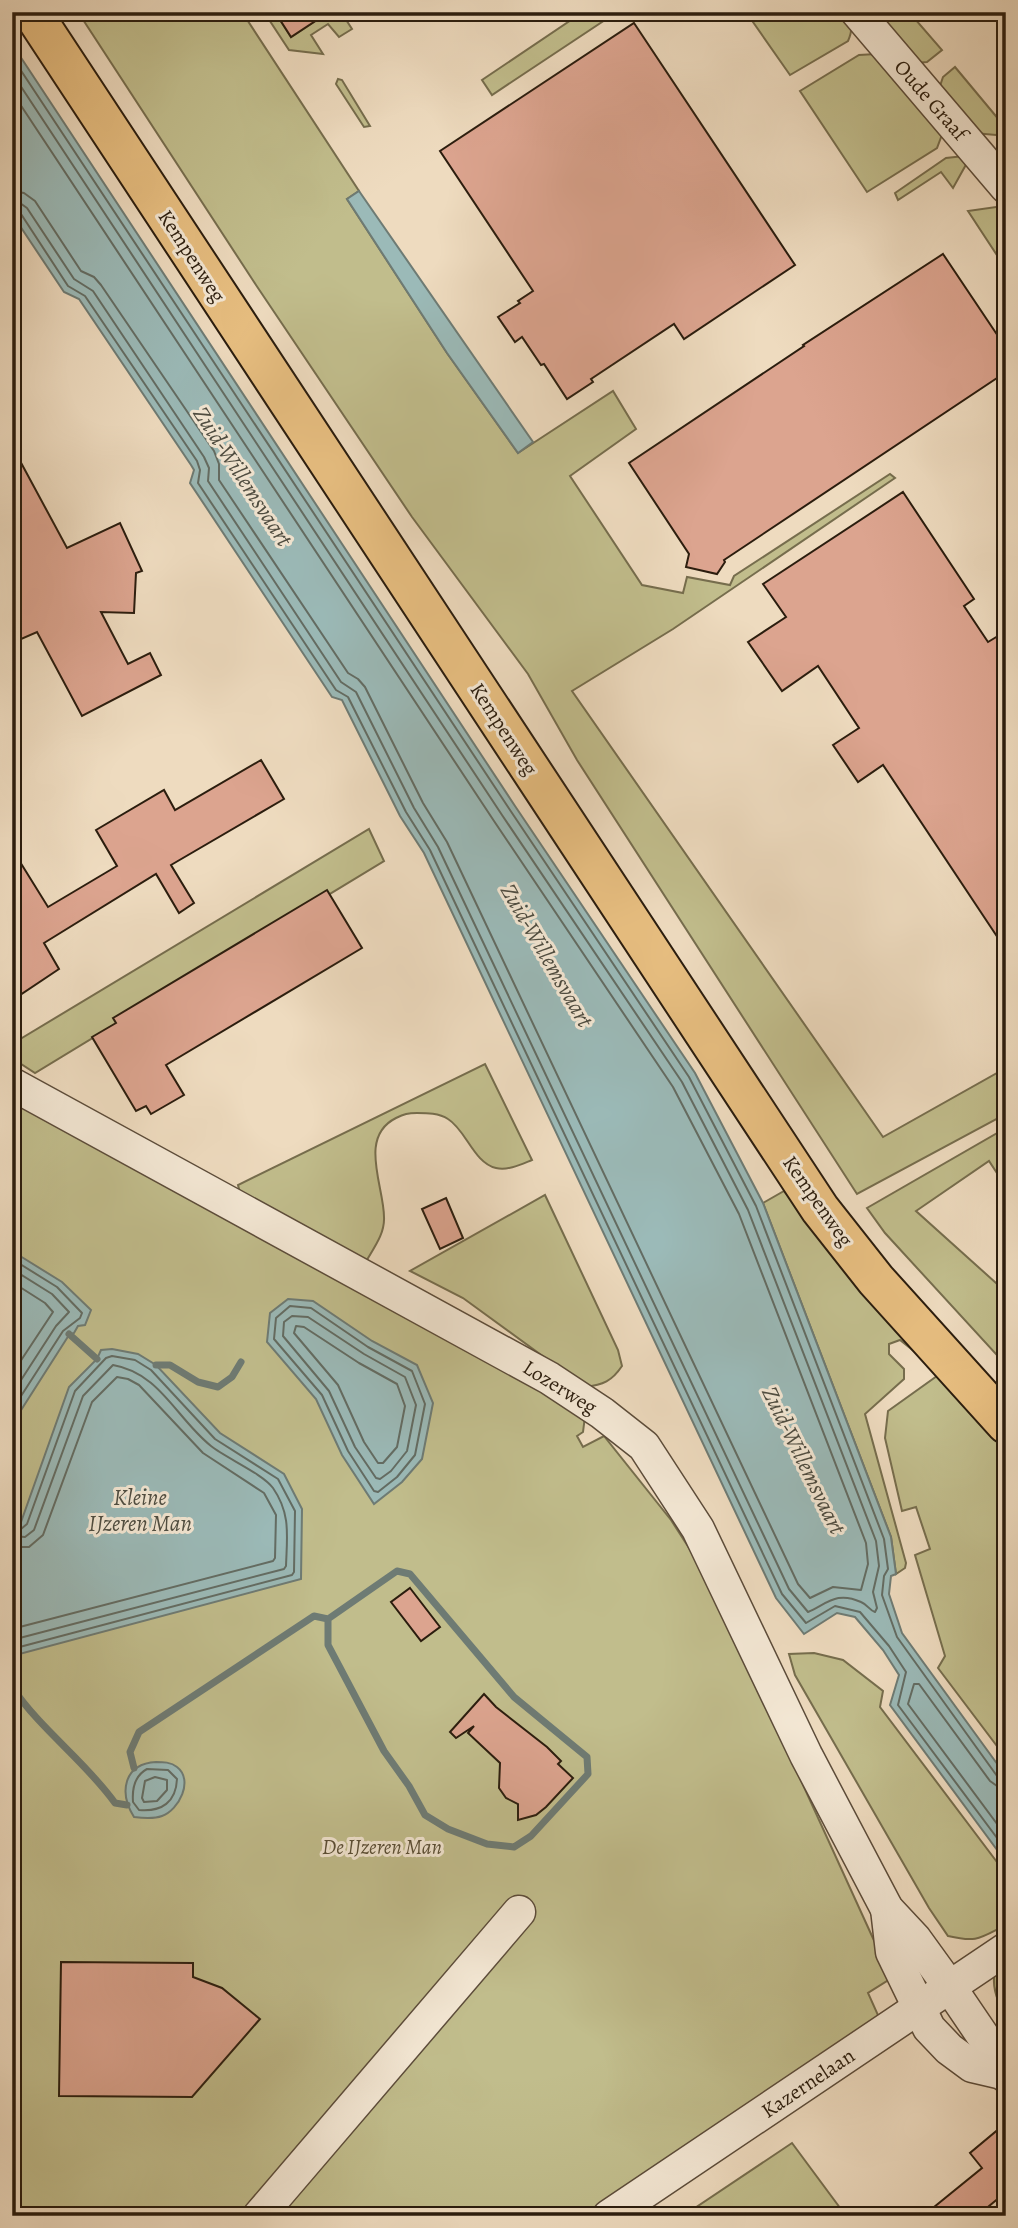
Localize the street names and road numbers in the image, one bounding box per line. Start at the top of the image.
street label: Oude Graaf [888,54,976,149]
street label: Kempenweg [152,204,233,308]
street label: Kempenweg [464,677,545,781]
street label: Kempenweg [776,1150,860,1253]
street label: Lozerweg [518,1353,603,1421]
street label: Kazernelaan [756,2041,860,2125]

